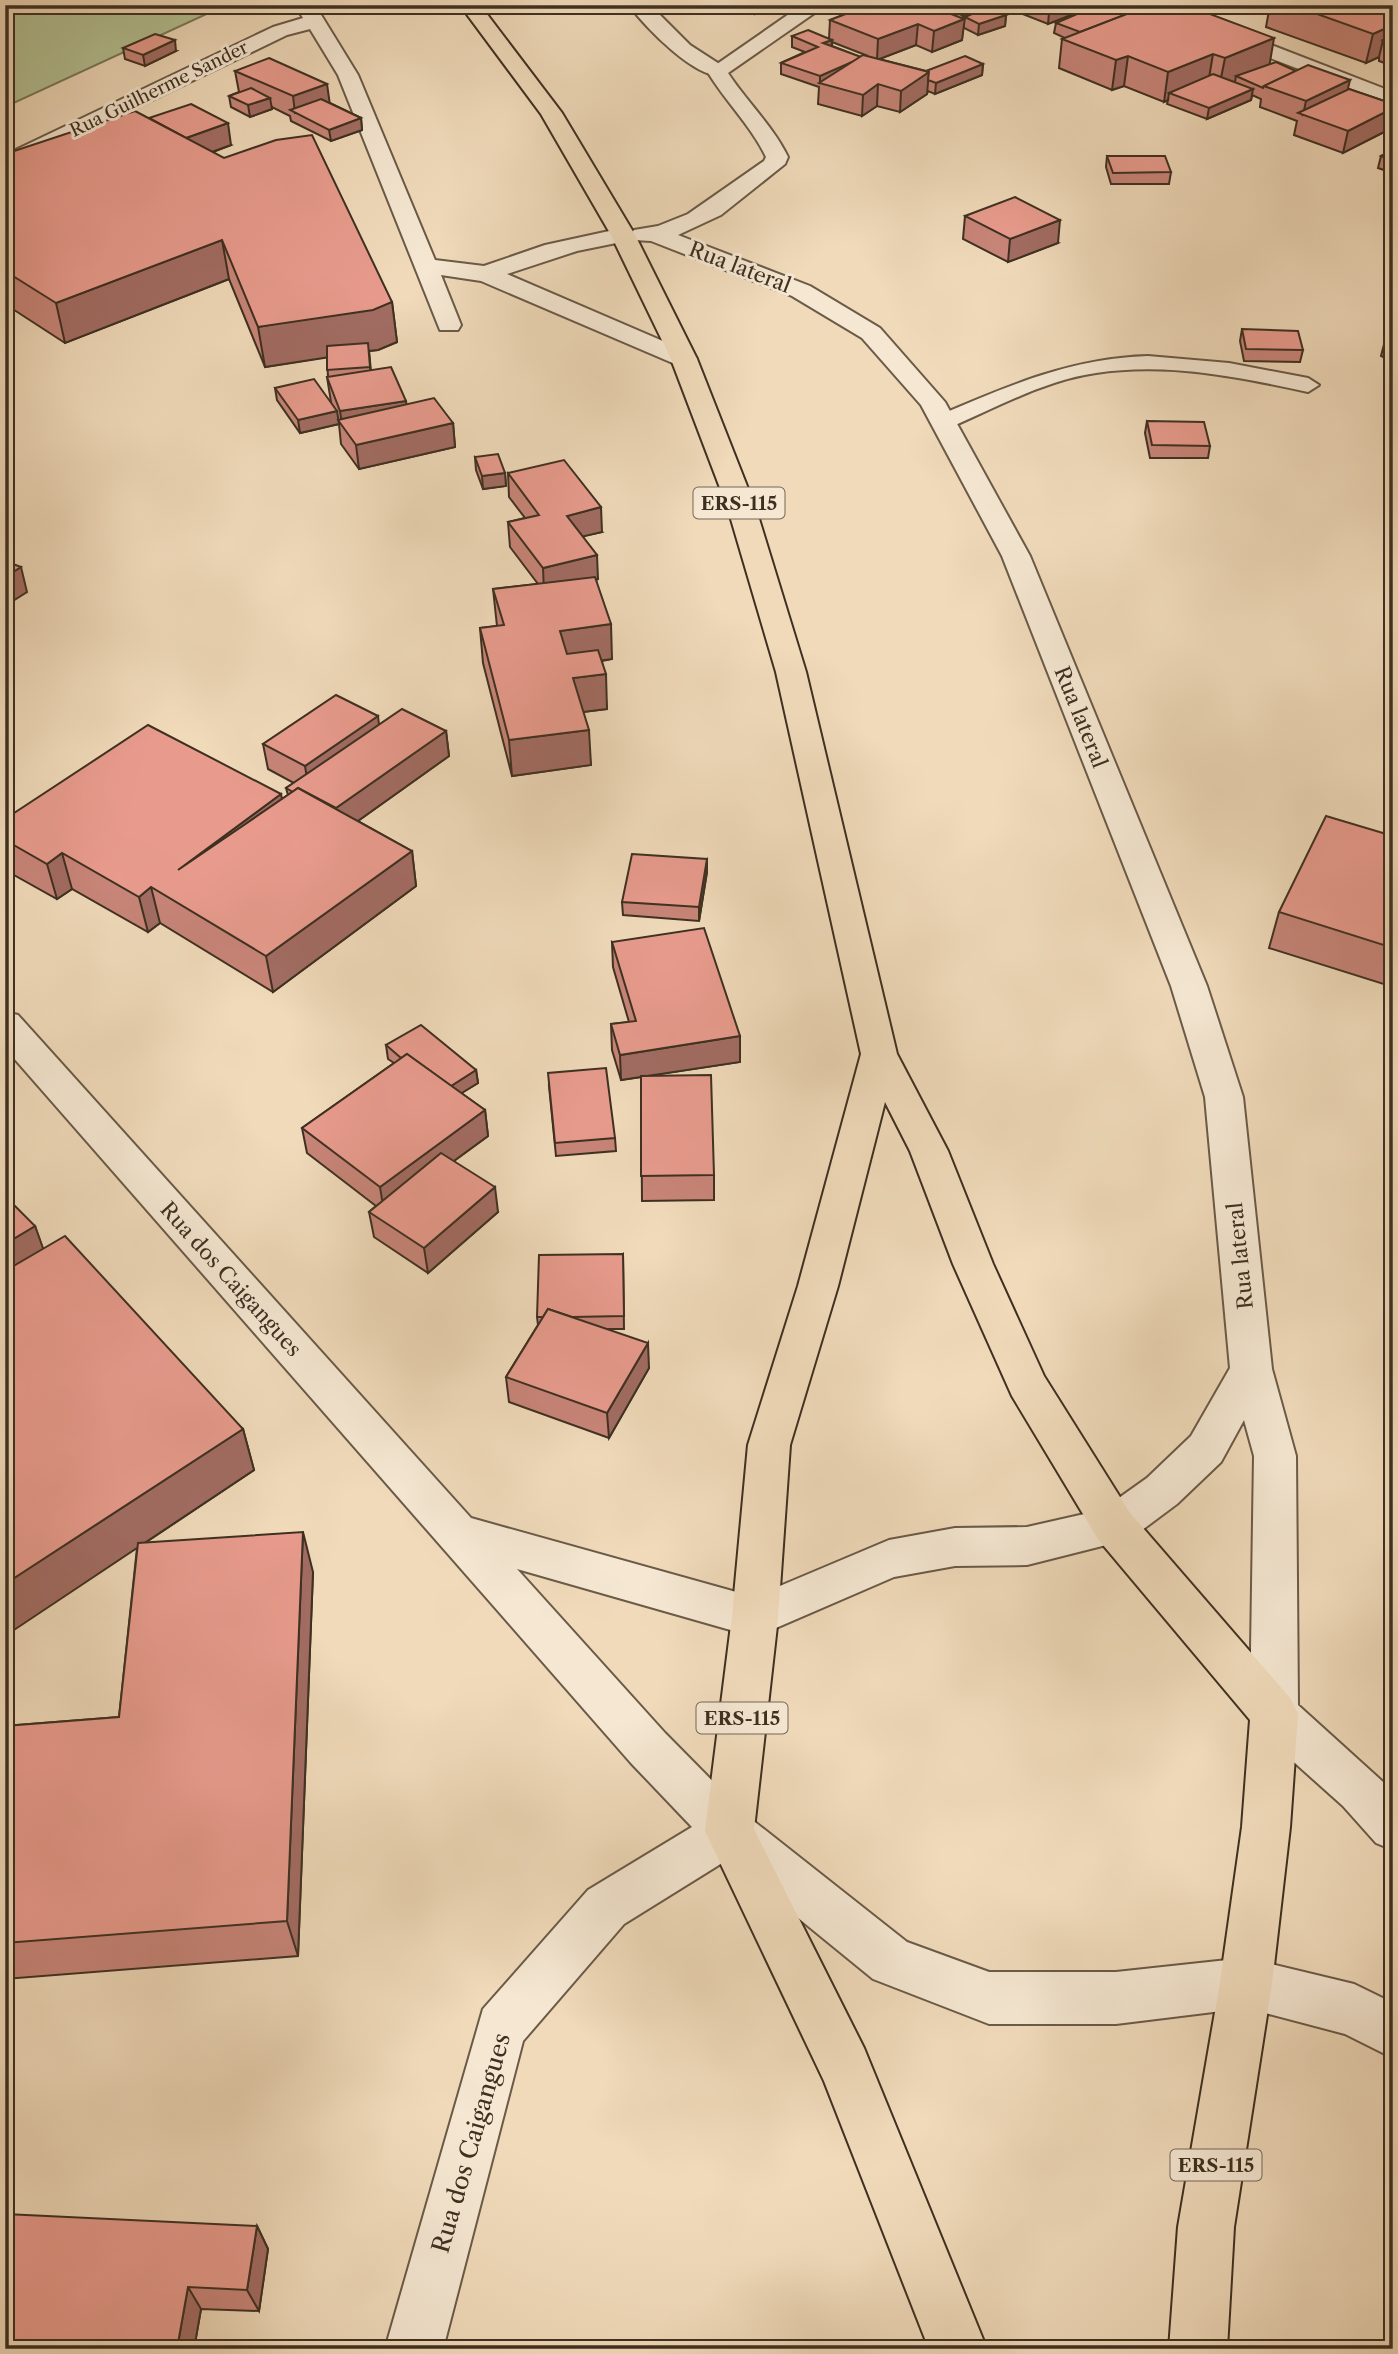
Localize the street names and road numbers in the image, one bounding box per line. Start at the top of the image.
street label: Rua Guilherme Sander [66,36,252,142]
street label: Rua lateral [685,236,795,298]
road number: ERS-115 [694,488,784,518]
street label: Rua lateral [1049,663,1113,771]
street label: Rua dos Caigangues [155,1197,307,1361]
street label: Rua lateral [1222,1201,1258,1311]
road number: ERS-115 [696,1702,788,1734]
street label: Rua dos Caigangues [426,2030,516,2256]
road number: ERS-115 [1170,2150,1262,2180]

